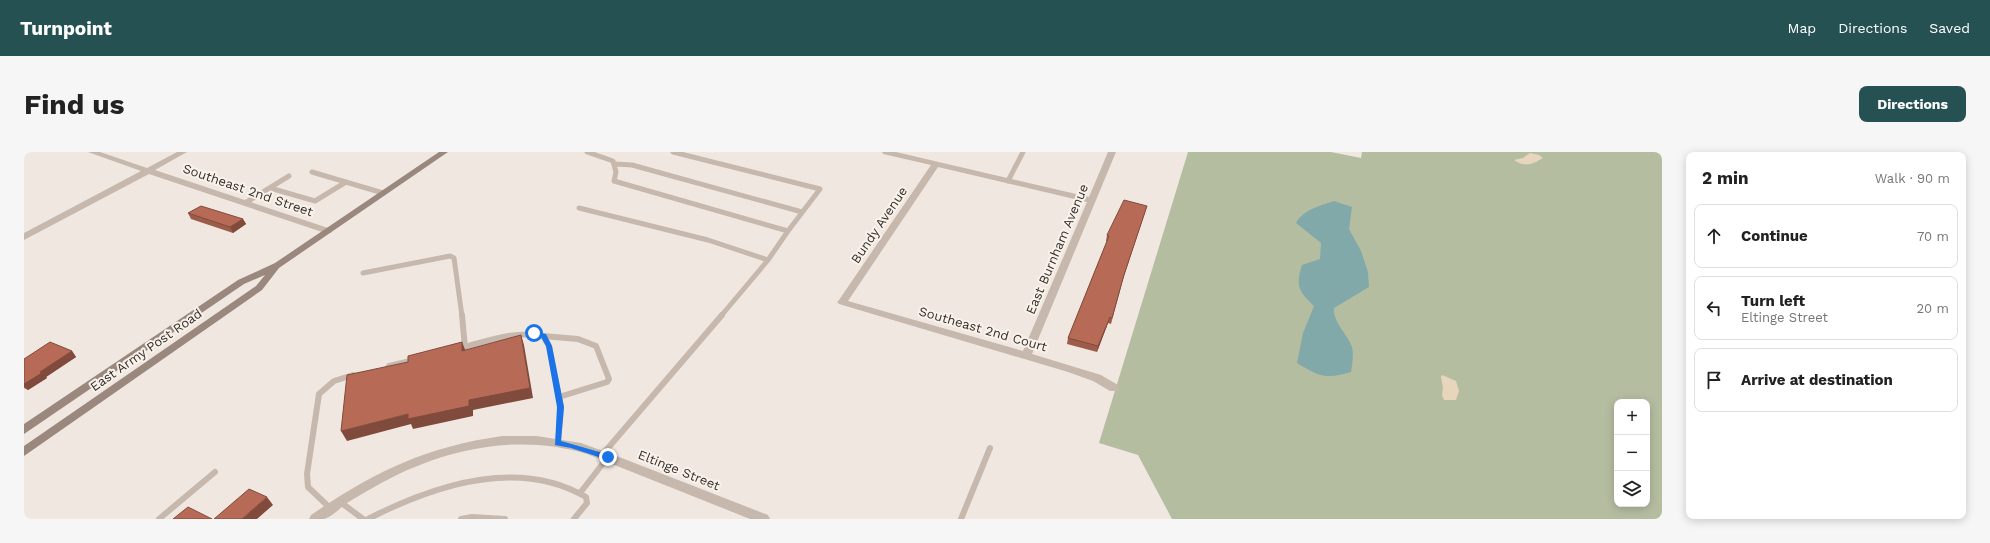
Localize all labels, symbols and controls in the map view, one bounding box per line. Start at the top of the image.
text: Turnpoint [20,17,112,40]
text: Map [1788,20,1816,36]
text: Directions [1838,20,1907,36]
text: Saved [1929,20,1970,36]
button: Directions [1859,86,1966,122]
text: Find us [24,88,124,121]
street label: Southeast 2nd Street [181,161,316,220]
text: 2 min [1702,168,1748,188]
text: Walk · 90 m [1875,171,1950,186]
street label: East Burnham Avenue [1023,182,1091,316]
street label: Bundy Avenue [848,184,910,266]
icon: ahead [1703,225,1725,247]
text: Continue [1741,227,1808,245]
text: 70 m [1917,229,1949,244]
text: Turn left [1741,292,1805,310]
icon: left [1703,297,1725,319]
text: 20 m [1917,301,1949,316]
street label: Southeast 2nd Court [917,304,1049,355]
street label: East Army Post Road [87,306,205,394]
text: Eltinge Street [1741,310,1828,325]
route start [525,324,543,342]
icon: arrive [1703,369,1725,391]
text: Arrive at destination [1741,371,1893,389]
map controls [1614,399,1650,507]
button: + [1614,399,1650,435]
button: − [1614,435,1650,471]
street label: Eltinge Street [636,447,723,493]
route end [599,448,617,466]
button: layers [1614,471,1650,507]

